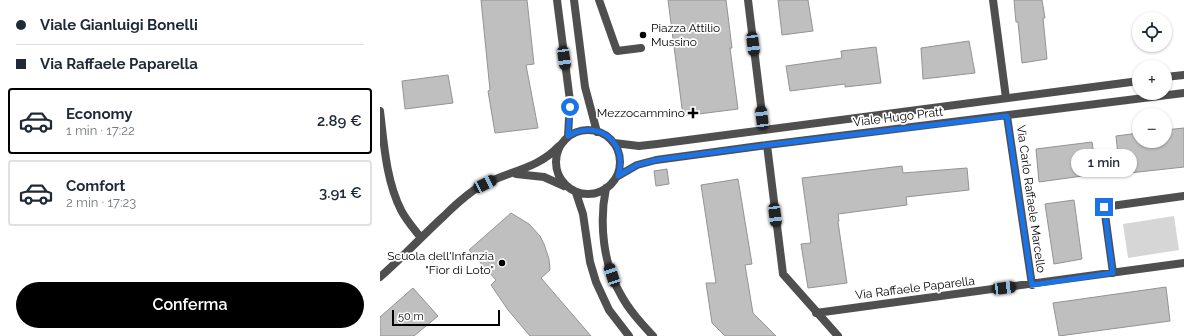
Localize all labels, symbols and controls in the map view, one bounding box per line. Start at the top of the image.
map controls [1132,12,1172,148]
button: locate [1132,12,1172,52]
text: Viale Gianluigi Bonelli [40,16,198,34]
place label: Piazza Attilio Mussino [651,21,720,49]
marker: Piazza Attilio Mussino [638,30,648,40]
car [746,31,760,57]
car [556,45,572,71]
text: Via Raffaele Paparella [40,55,198,73]
button: + [1132,60,1172,100]
route start [561,98,579,116]
icon: car [18,103,54,139]
text: Economy [66,105,133,123]
car [755,105,769,131]
street label: Viale Hugo Pratt [852,105,944,129]
place label: Mezzocammino [597,106,685,120]
marker: Mezzocammino [688,108,698,118]
button: − [1132,108,1172,148]
text: 2.89 € [317,112,362,130]
text: 1 min · 17:22 [66,123,135,138]
street label: Via Carlo Raffaele Marcello [1014,124,1048,274]
callout: 1 min [1071,149,1137,177]
text: 1 min [1088,155,1120,170]
car [472,173,498,195]
icon: car [18,175,54,211]
text: Comfort [66,177,125,195]
text: 3.91 € [319,184,362,202]
text: 2 min · 17:23 [66,195,136,210]
route end [1095,198,1113,216]
car [768,202,782,228]
place label: Scuola dell'Infanzia "Fior di Loto" [387,249,494,277]
marker: Scuola dell'Infanzia "Fior di Loto" [497,258,507,268]
car [603,262,621,288]
street label: Via Raffaele Paparella [854,274,976,302]
car [991,281,1017,295]
button: Conferma [16,282,364,328]
scale bar [392,308,500,327]
text: 50 m [398,310,424,323]

